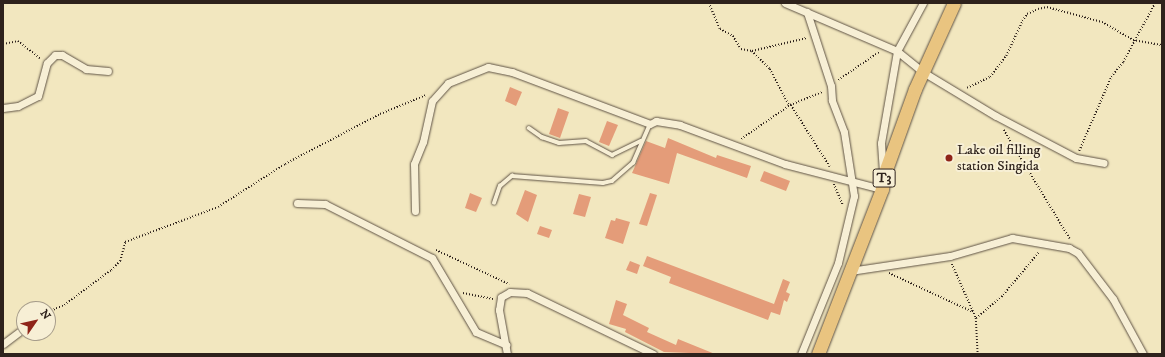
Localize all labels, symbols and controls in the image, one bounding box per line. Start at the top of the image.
place label: Lake oil filling station Singida [957,142,1040,174]
marker: Lake oil filling station Singida [944,153,954,163]
road number: T3 [872,167,896,189]
north arrow [16,301,56,341]
text: N [37,307,53,323]

